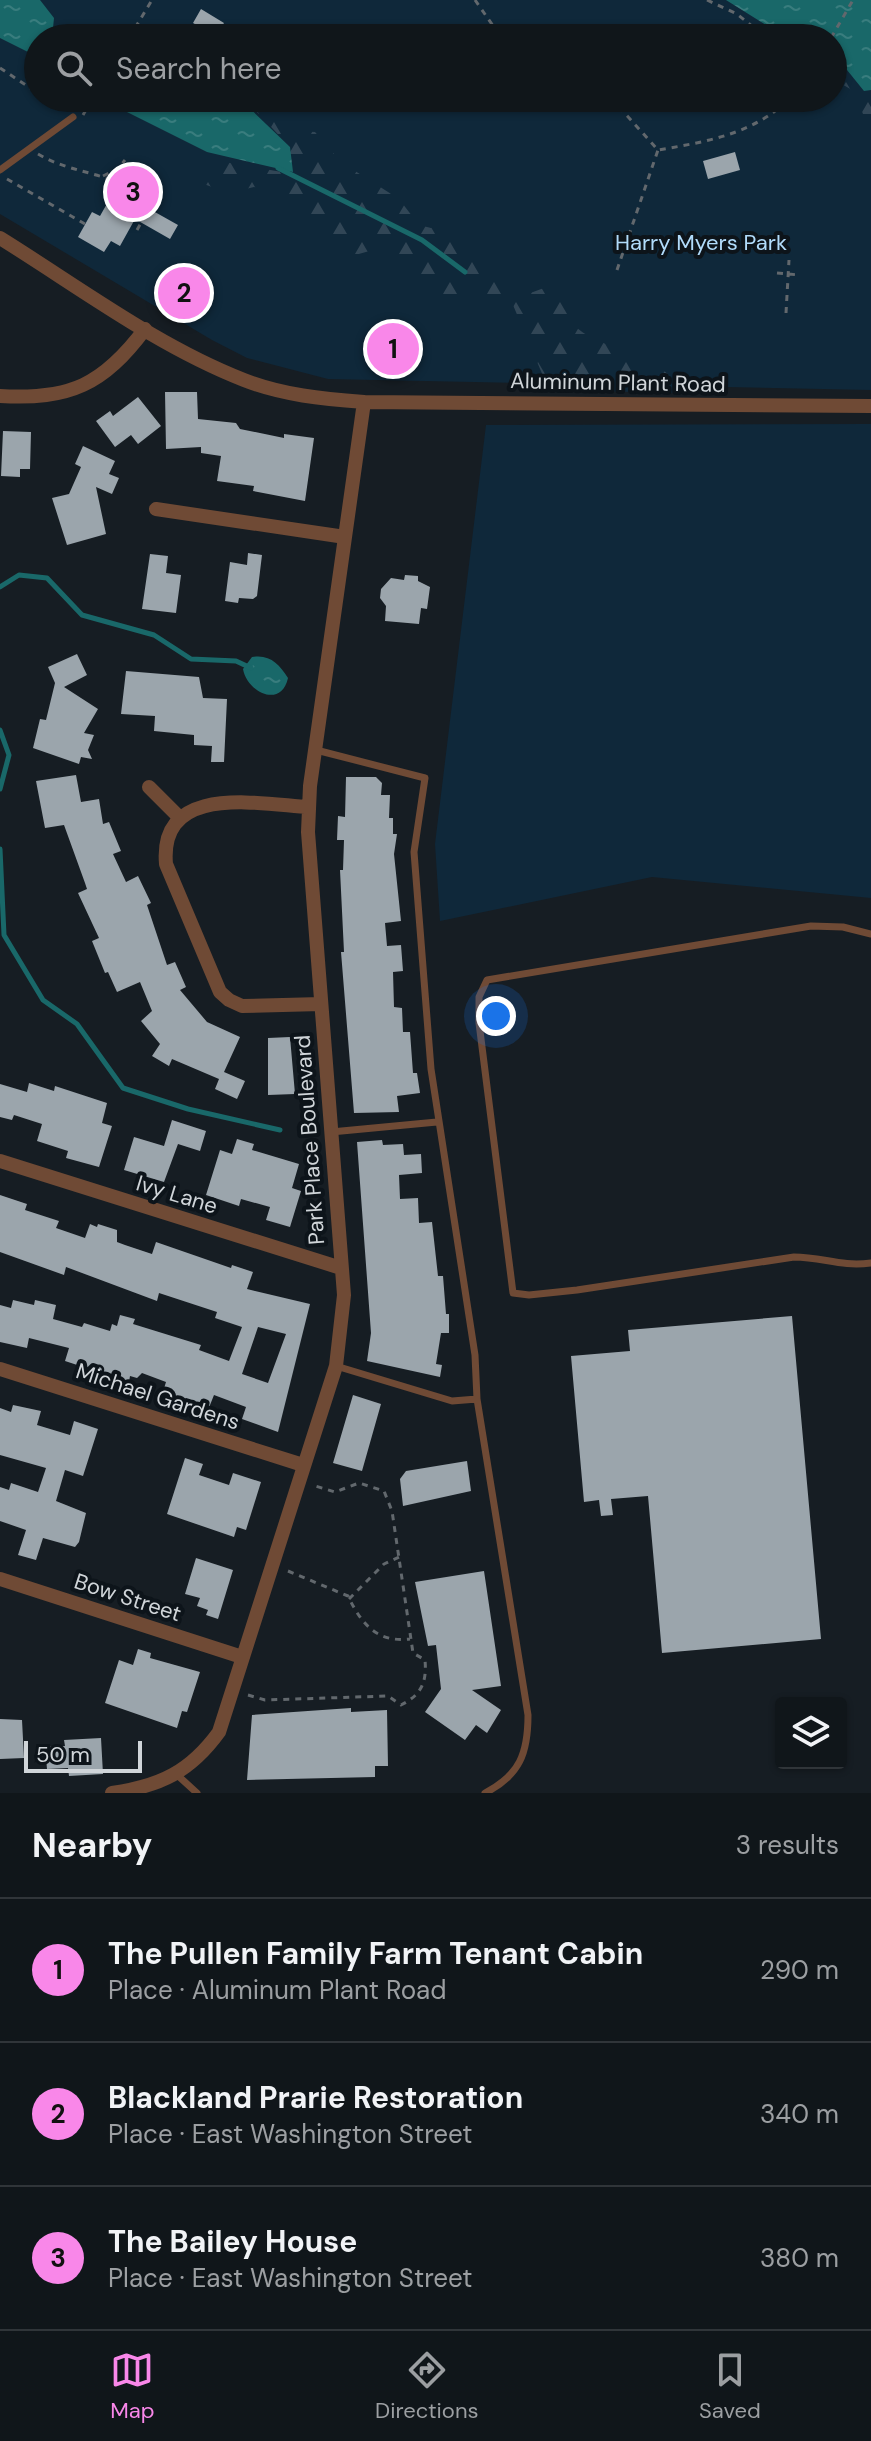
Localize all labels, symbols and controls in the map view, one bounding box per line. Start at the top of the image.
search box [24,24,847,112]
icon: search [52,46,96,90]
text: Search here [116,49,282,88]
pin: 3 [107,162,159,222]
park label: Harry Myers Park [615,228,787,257]
pin: 2 [158,263,210,323]
pin: 1 [367,319,419,379]
street label: Aluminum Plant Road [510,366,726,399]
your location [476,996,516,1036]
street label: Park Place Boulevard [288,1034,331,1246]
street label: Ivy Lane [133,1168,221,1221]
street label: Michael Gardens [72,1356,243,1437]
street label: Bow Street [71,1567,185,1628]
map controls [775,1697,847,1769]
button: layers [775,1697,847,1769]
scale bar [24,1737,142,1773]
text: 50 m [36,1740,90,1769]
text: Nearby [32,1823,152,1868]
text: 3 results [736,1828,839,1862]
text: The Pullen Family Farm Tenant Cabin [108,1934,643,1973]
text: 1 [53,1953,63,1987]
text: 290 m [760,1953,839,1987]
text: Place · Aluminum Plant Road [108,1973,447,2007]
text: Blackland Prarie Restoration [108,2078,523,2117]
text: 2 [50,2097,66,2131]
text: 340 m [760,2097,839,2131]
text: Place · East Washington Street [108,2117,473,2151]
text: The Bailey House [108,2222,357,2261]
text: 3 [50,2241,66,2275]
text: 380 m [760,2241,839,2275]
text: Place · East Washington Street [108,2261,473,2295]
tab: Map [110,2348,155,2425]
tab: Directions [375,2348,479,2425]
tab: Saved [699,2348,761,2425]

